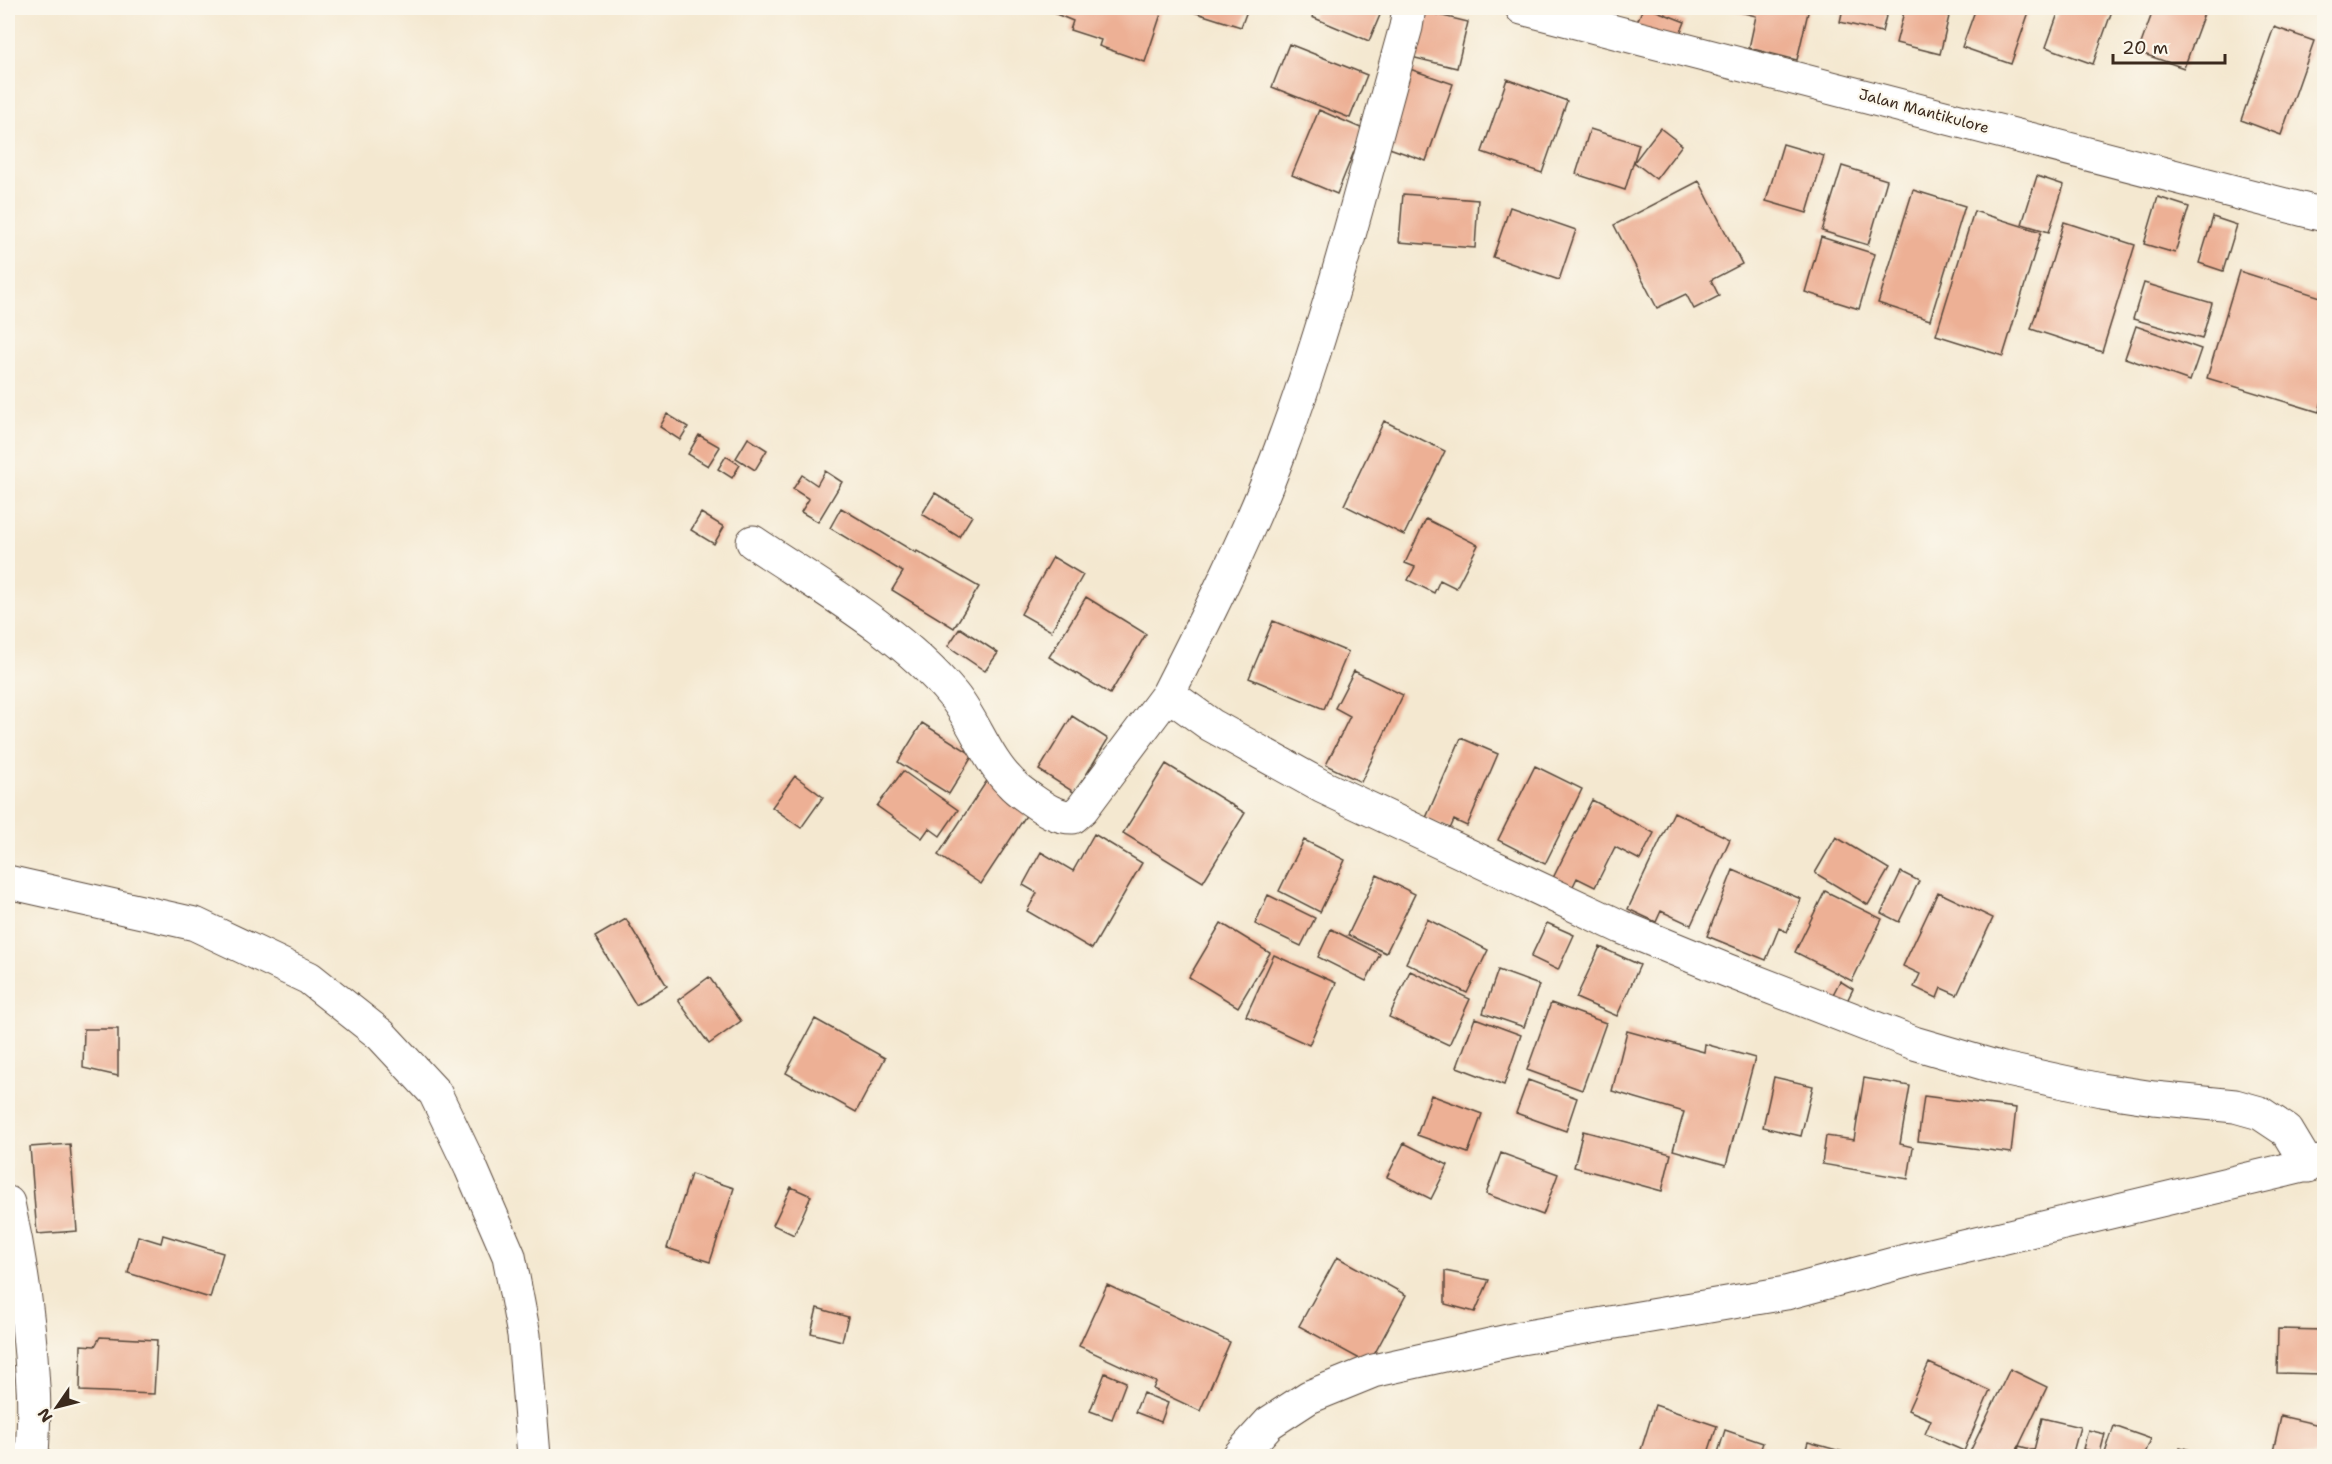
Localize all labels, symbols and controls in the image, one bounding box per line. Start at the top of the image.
scale bar [2113,27,2226,65]
text: 20 m [2122,36,2168,60]
street label: Jalan Mantikulore [1857,84,1991,138]
north arrow [27,1377,87,1437]
text: N [33,1404,57,1427]

